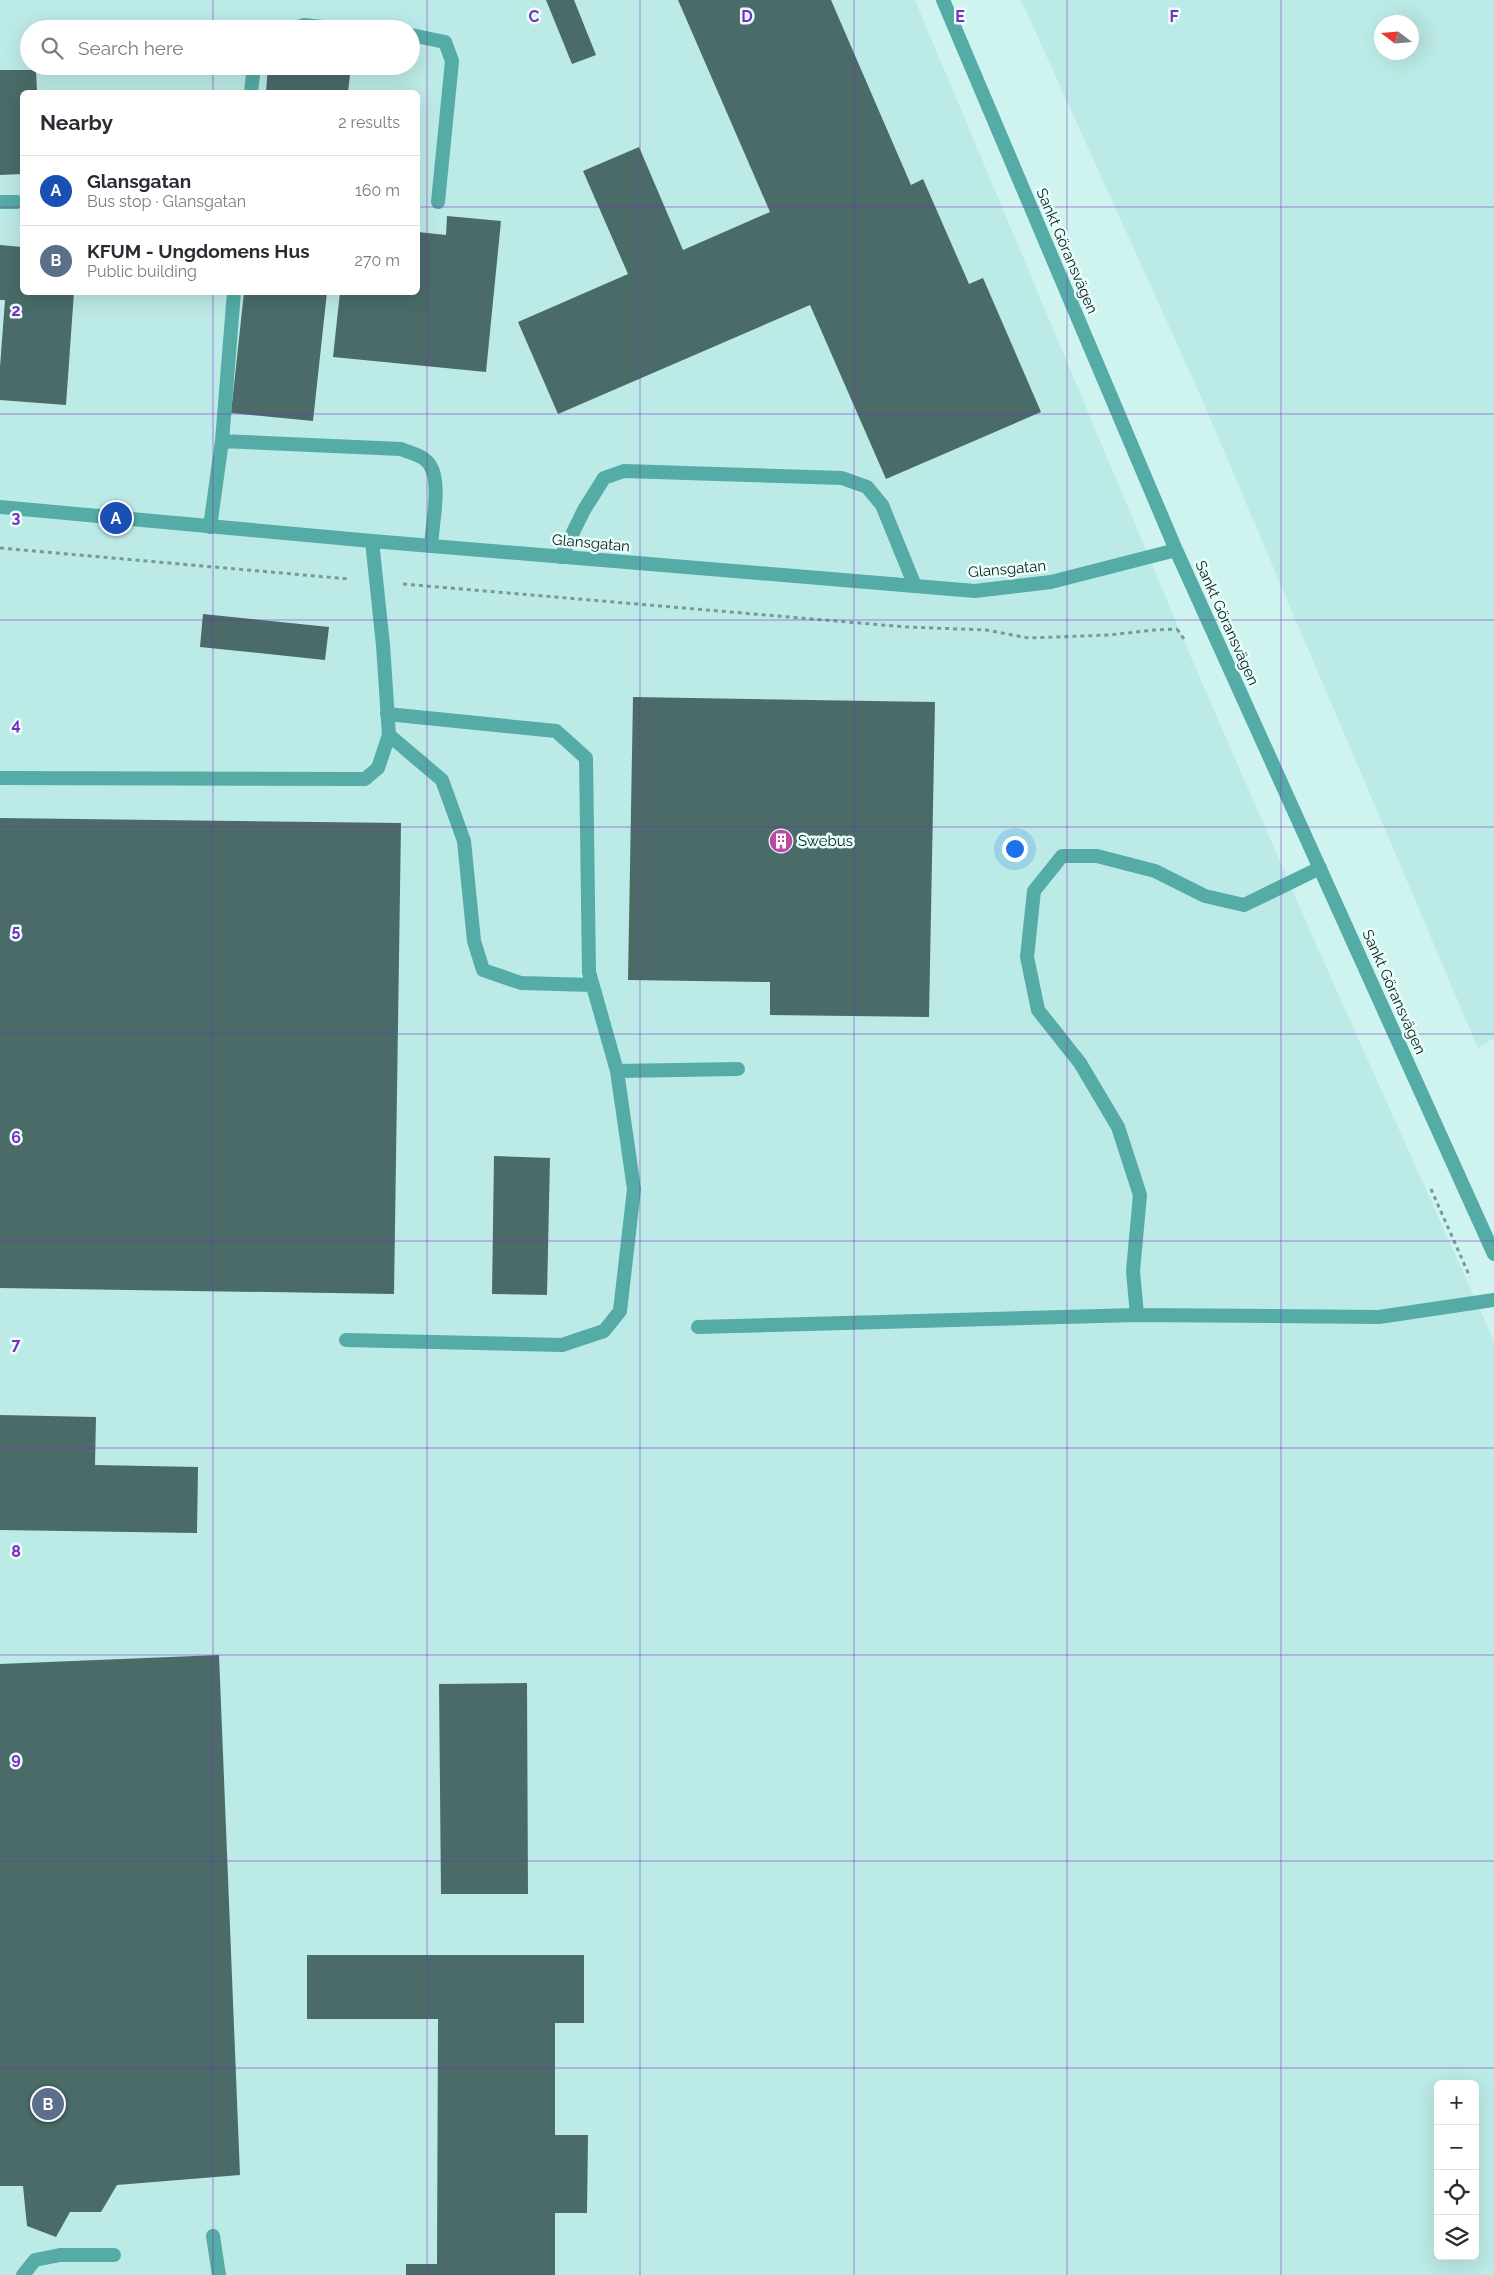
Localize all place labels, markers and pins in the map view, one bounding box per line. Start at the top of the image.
pin: A [100,499,132,537]
building icon: Swebus [768,828,794,854]
place label: Swebus [798,832,853,850]
pin: B [32,2085,64,2123]

